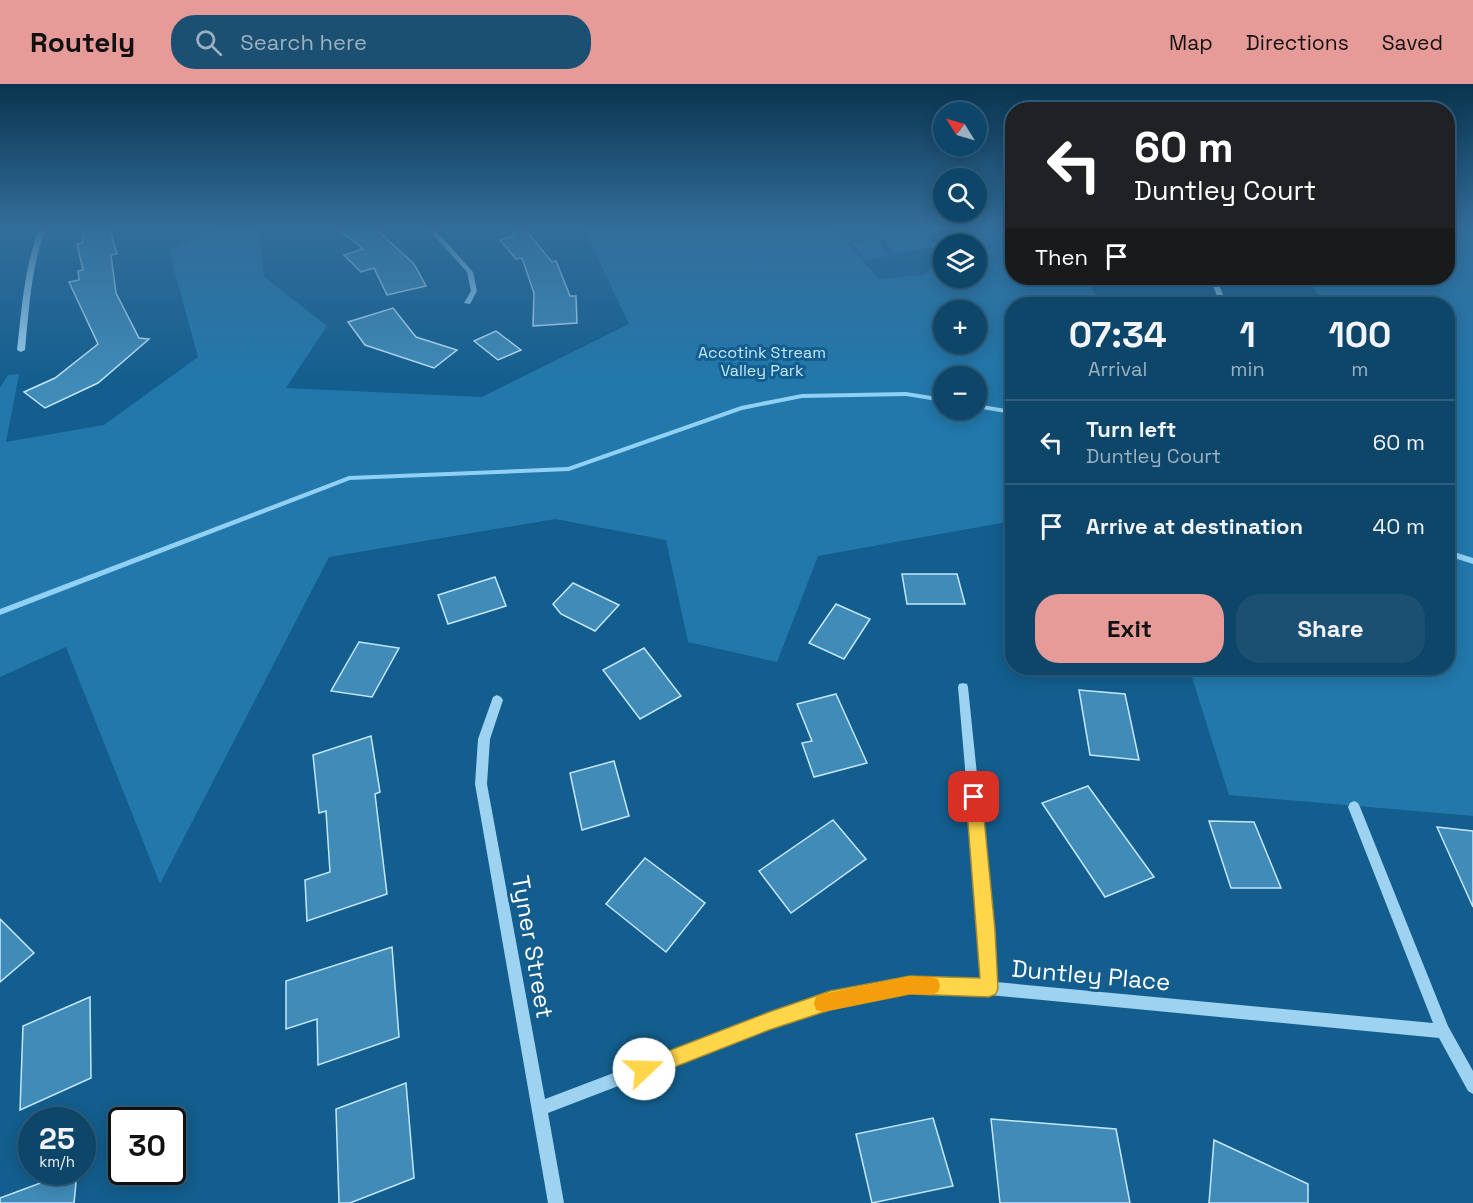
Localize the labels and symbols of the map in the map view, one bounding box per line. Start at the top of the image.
north arrow [933,102,987,156]
park label: Accotink Stream Valley Park [698,342,826,381]
pin [948,771,999,822]
street label: Tyner Street [505,873,561,1021]
street label: Duntley Place [1010,953,1172,997]
position arrow [612,1037,676,1101]
speed limit sign: 30 [108,1107,186,1185]

